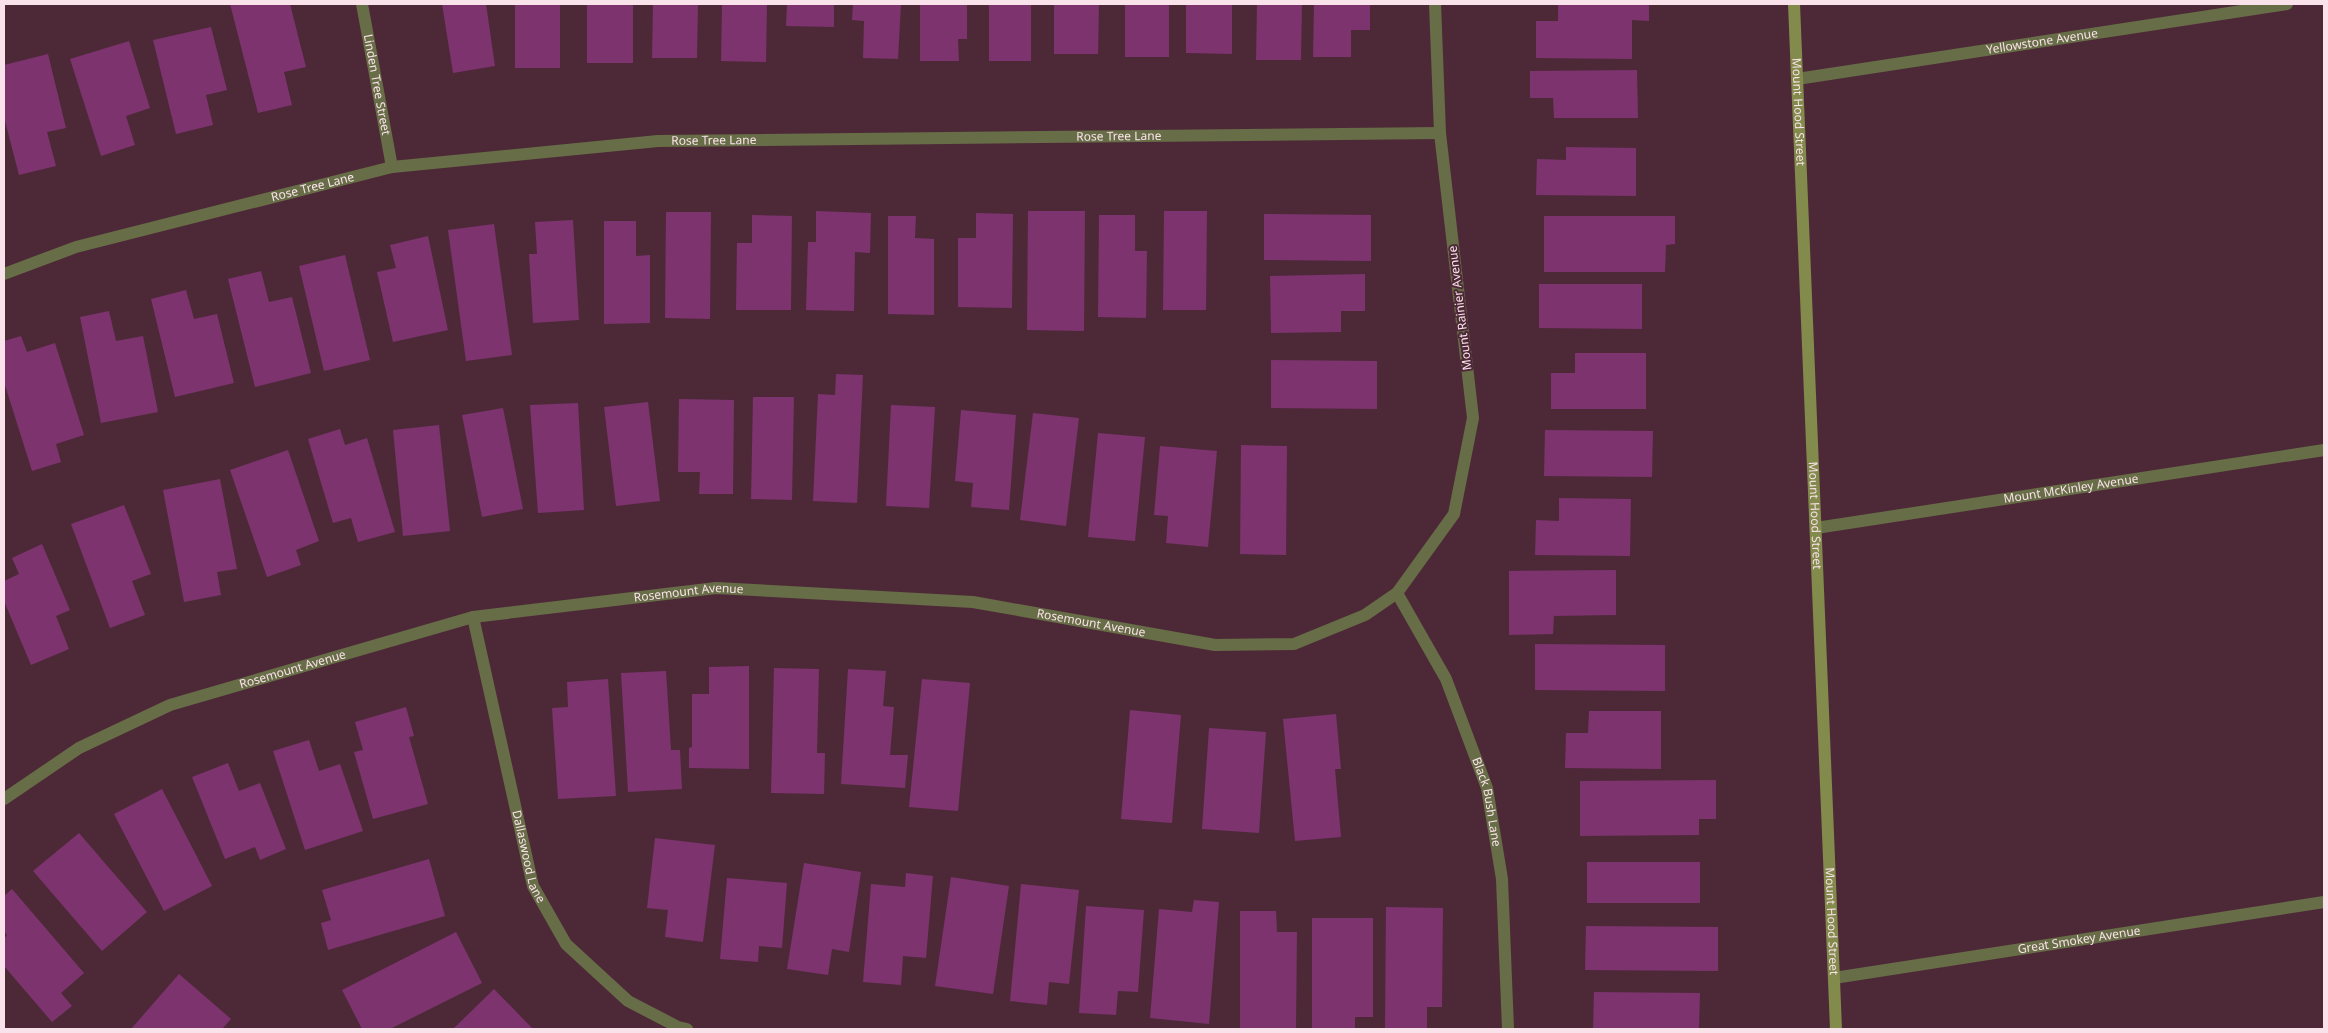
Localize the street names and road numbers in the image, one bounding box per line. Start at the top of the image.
street label: Yellowstone Avenue [1985,24,2099,58]
street label: Linden Tree Street [360,33,395,137]
street label: Mount Hood Street [1788,58,1810,167]
street label: Rose Tree Lane [1076,127,1162,145]
street label: Rose Tree Lane [671,131,757,149]
street label: Rose Tree Lane [269,168,356,205]
street label: Mount Rainier Avenue [1443,245,1476,371]
street label: Mount Hood Street [1805,461,1826,571]
street label: Mount McKinley Avenue [2002,470,2140,507]
street label: Rosemount Avenue [633,579,744,606]
street label: Rosemount Avenue [1035,604,1147,641]
street label: Rosemount Avenue [237,645,348,692]
street label: Black Bush Lane [1468,755,1506,848]
street label: Dallaswood Lane [508,808,550,906]
street label: Mount Hood Street [1821,867,1843,976]
street label: Great Smokey Avenue [2016,922,2142,957]

